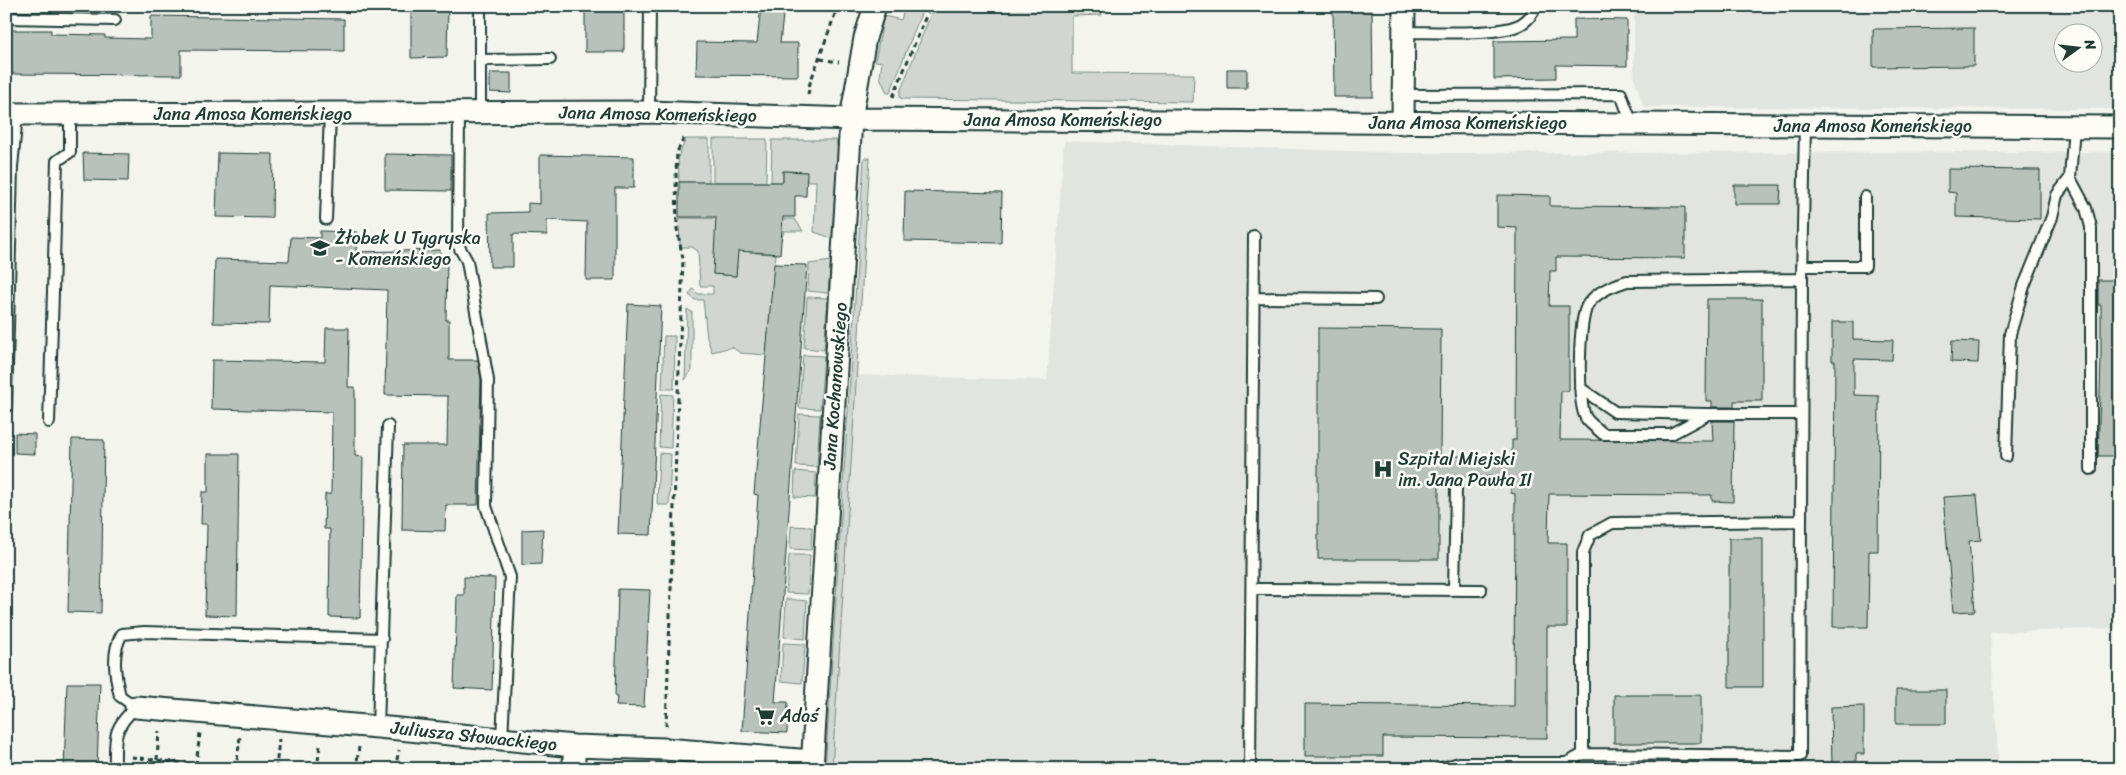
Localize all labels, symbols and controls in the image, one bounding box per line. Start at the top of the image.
north arrow [2054,22,2104,72]
text: N [2076,36,2103,53]
street label: Jana Amosa Komeńskiego [558,96,757,132]
street label: Jana Amosa Komeńskiego [153,98,352,130]
street label: Jana Amosa Komeńskiego [963,104,1162,136]
street label: Jana Amosa Komeńskiego [1368,107,1567,139]
street label: Jana Amosa Komeńskiego [1773,110,1972,142]
place label: Żłobek U Tygryska - Komeńskiego [335,222,481,275]
school or university icon: Żłobek U Tygryska - Komeńskiego [309,237,331,259]
street label: Jana Kochanowskiego [813,301,857,472]
place label: Szpital Miejski im. Jana Pawła II [1398,443,1533,496]
hospital icon: Szpital Miejski im. Jana Pawła II [1372,458,1394,480]
place label: Adaś [779,700,820,732]
supermarket icon: Adaś [754,705,776,727]
street label: Juliusza Słowackiego [388,711,559,761]

